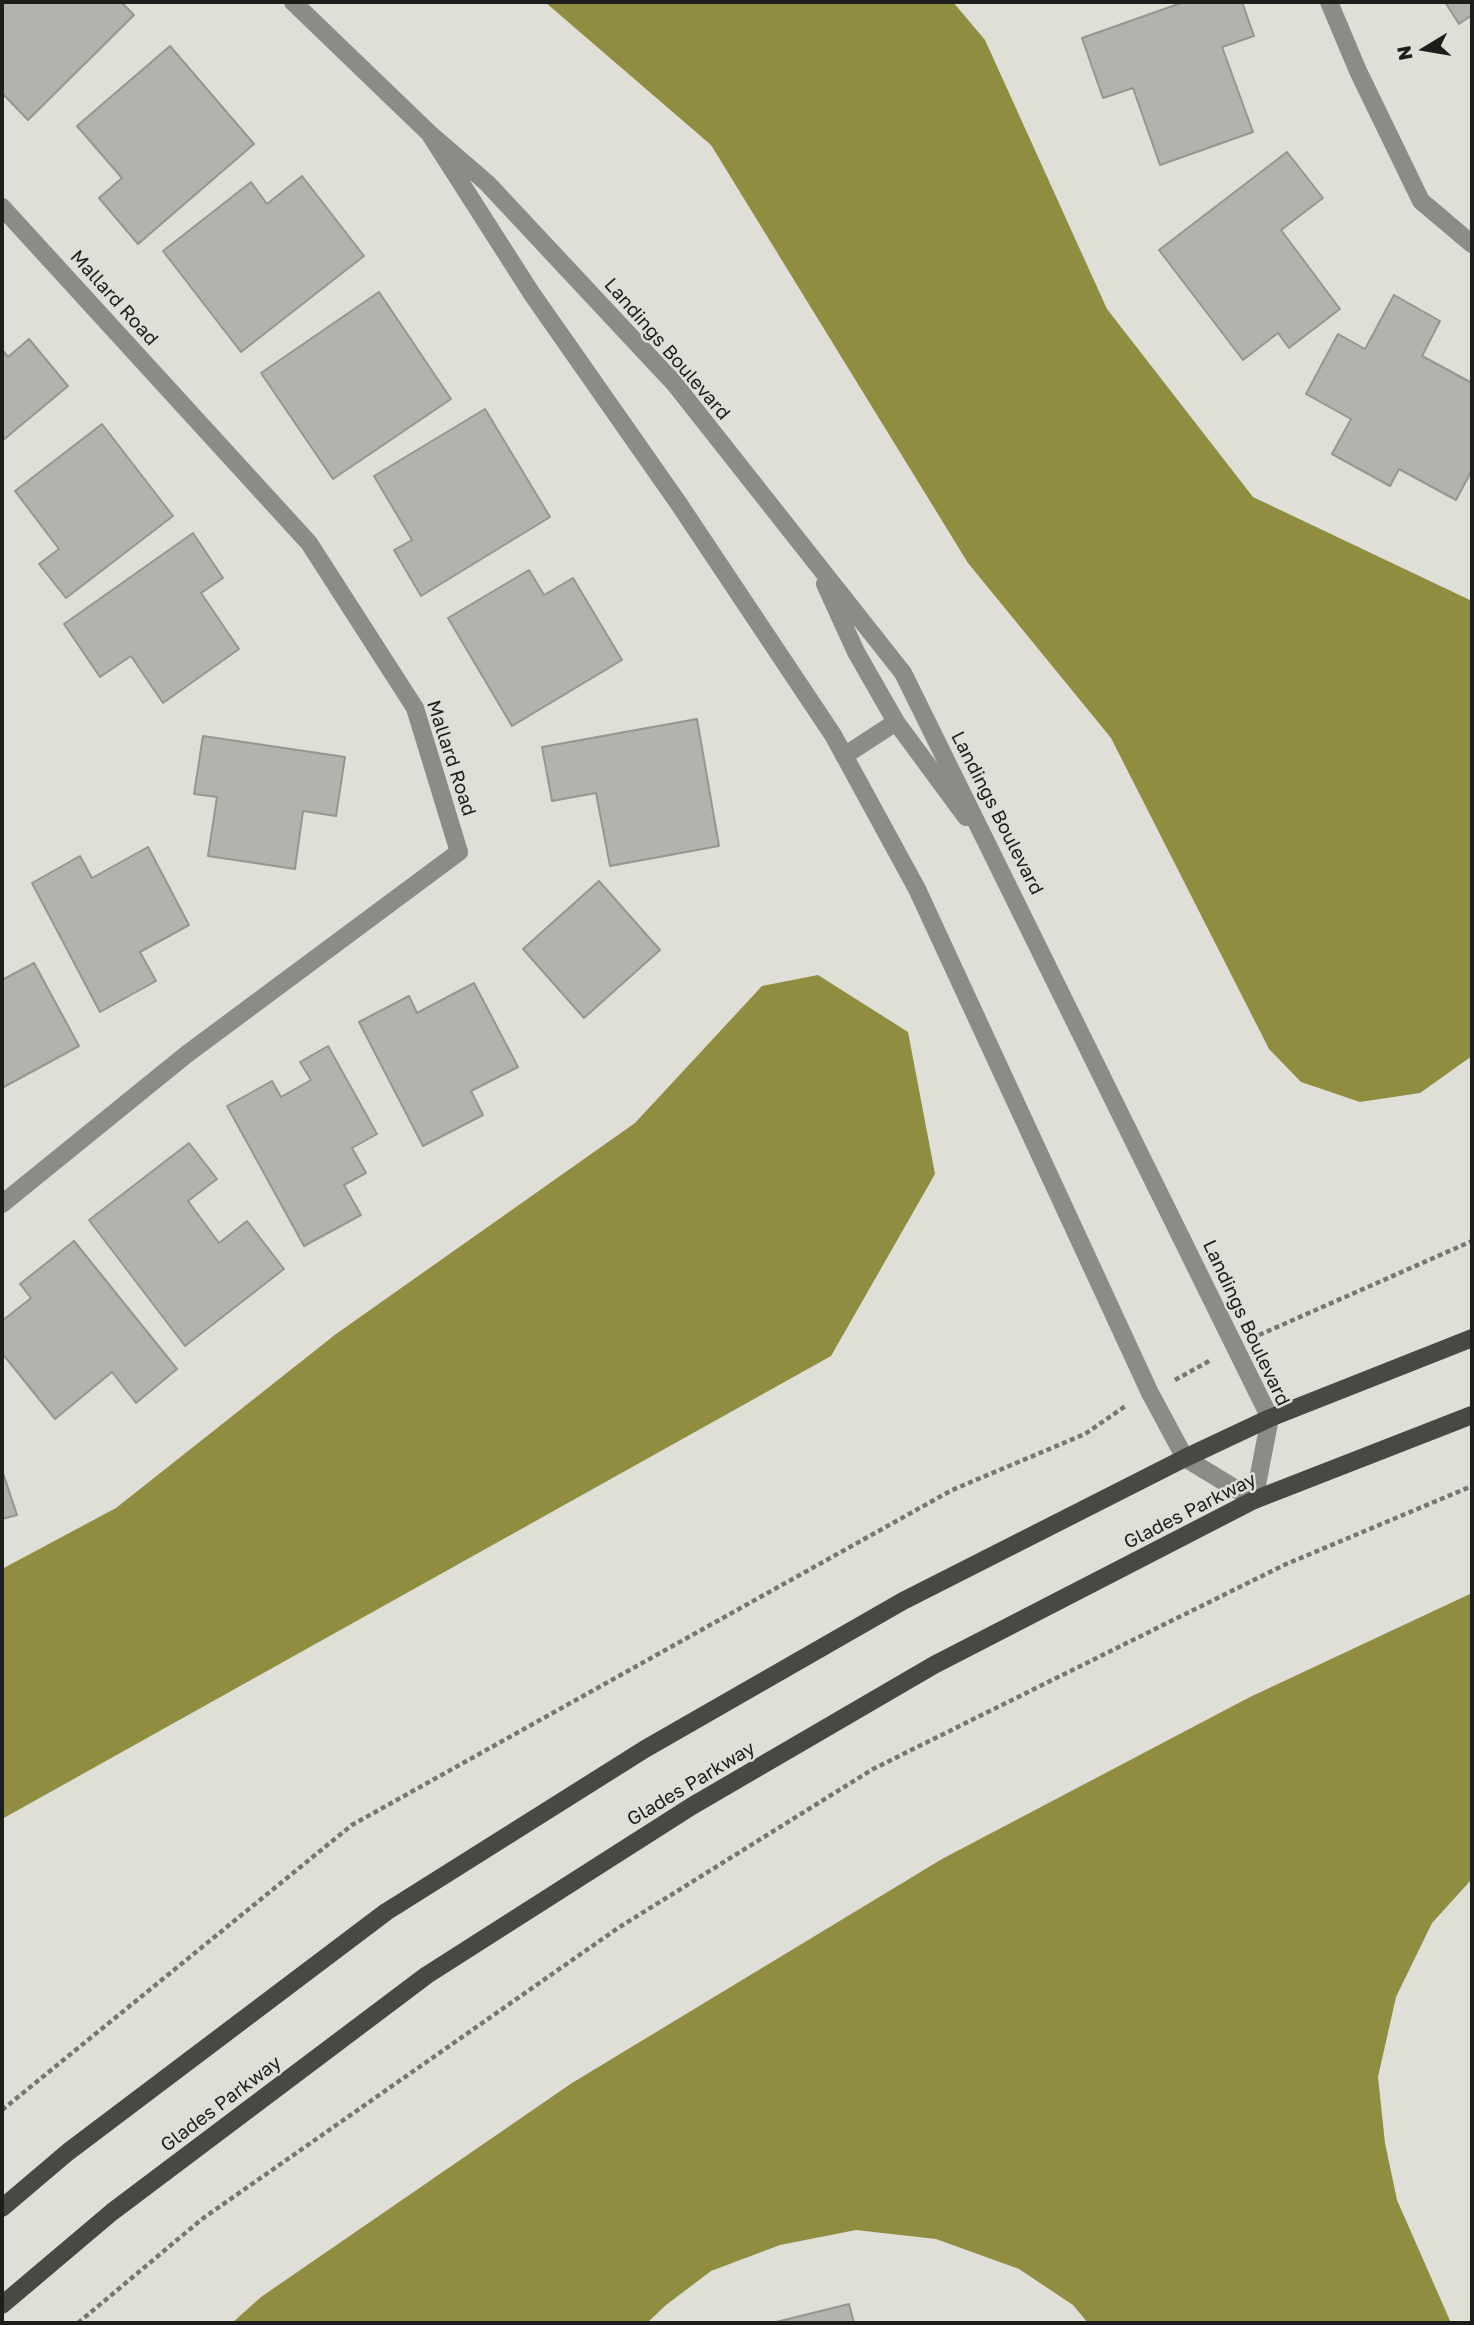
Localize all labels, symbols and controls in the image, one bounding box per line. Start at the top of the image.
north arrow [1390,14,1460,84]
text: N [1391,44,1417,62]
street label: Mallard Road [65,246,163,350]
street label: Landings Boulevard [599,273,735,425]
street label: Mallard Road [422,697,480,819]
street label: Landings Boulevard [946,728,1048,898]
street label: Landings Boulevard [1198,1236,1294,1410]
street label: Glades Parkway [1120,1468,1260,1554]
street label: Glades Parkway [623,1737,759,1831]
street label: Glades Parkway [156,2051,286,2157]

